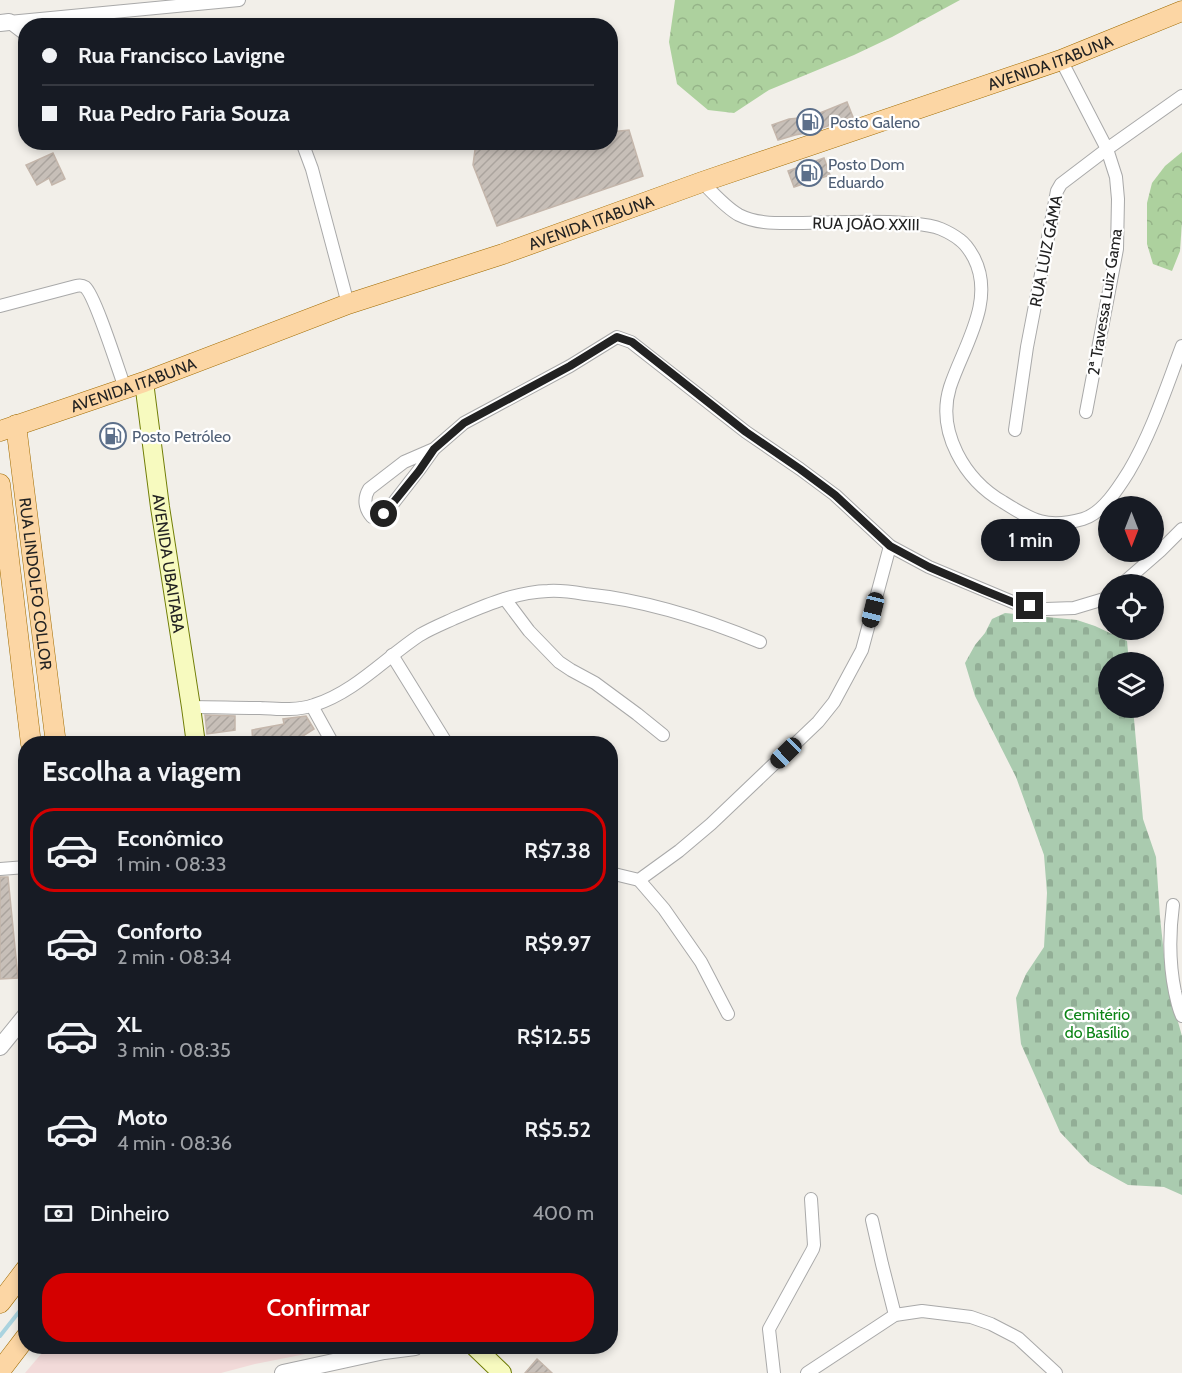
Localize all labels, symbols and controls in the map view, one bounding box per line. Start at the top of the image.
street label: AVENIDA ITABUNA [985,31,1115,94]
text: Rua Francisco Lavigne [78,42,285,69]
text: Rua Pedro Faria Souza [78,100,290,127]
fuel station icon: Posto Galeno [795,107,825,137]
place label: Posto Galeno [830,113,920,132]
place label: Posto Dom Eduardo [828,155,904,192]
fuel station icon: Posto Dom Eduardo [794,158,824,188]
street label: AVENIDA ITABUNA [526,191,656,254]
street label: RUA LUIZ GAMA [1026,193,1066,309]
street label: RUA JOÃO XXIII [812,214,920,234]
street label: 2ª Travessa Luiz Gama [1084,227,1126,377]
street label: AVENIDA ITABUNA [68,353,199,416]
fuel station icon: Posto Petróleo [98,421,128,451]
place label: Posto Petróleo [132,427,231,446]
street label: AVENIDA UBAITABA [149,493,189,634]
street label: RUA LINDOLFO COLLOR [16,496,56,671]
north arrow [1098,496,1164,562]
map controls [1098,496,1164,718]
route start [370,500,397,527]
callout: 1 min [980,519,1080,561]
text: 1 min [1008,528,1053,552]
button: locate [1098,574,1164,640]
car [860,590,886,630]
route end [1016,592,1043,619]
button: layers [1098,652,1164,718]
car [767,734,805,772]
text: Escolha a viagem [42,755,241,788]
icon: car [45,823,99,877]
text: Econômico [117,825,223,852]
text: R$7.38 [524,837,591,864]
text: 1 min · 08:33 [117,852,227,876]
icon: car [45,916,99,970]
text: Conforto [117,918,202,945]
text: R$9.97 [524,930,591,957]
text: 2 min · 08:34 [117,945,231,969]
park label: Cemitério do Basílio [1064,1005,1130,1042]
icon: car [45,1009,99,1063]
text: XL [117,1011,142,1038]
text: R$12.55 [517,1023,591,1050]
text: 3 min · 08:35 [117,1038,231,1062]
icon: car [45,1102,99,1156]
text: Moto [117,1104,168,1131]
text: R$5.52 [525,1116,591,1143]
text: 4 min · 08:36 [117,1131,232,1155]
icon: cash [42,1197,75,1230]
text: Dinheiro [90,1200,169,1227]
text: 400 m [532,1201,594,1225]
button: Confirmar [42,1273,594,1342]

